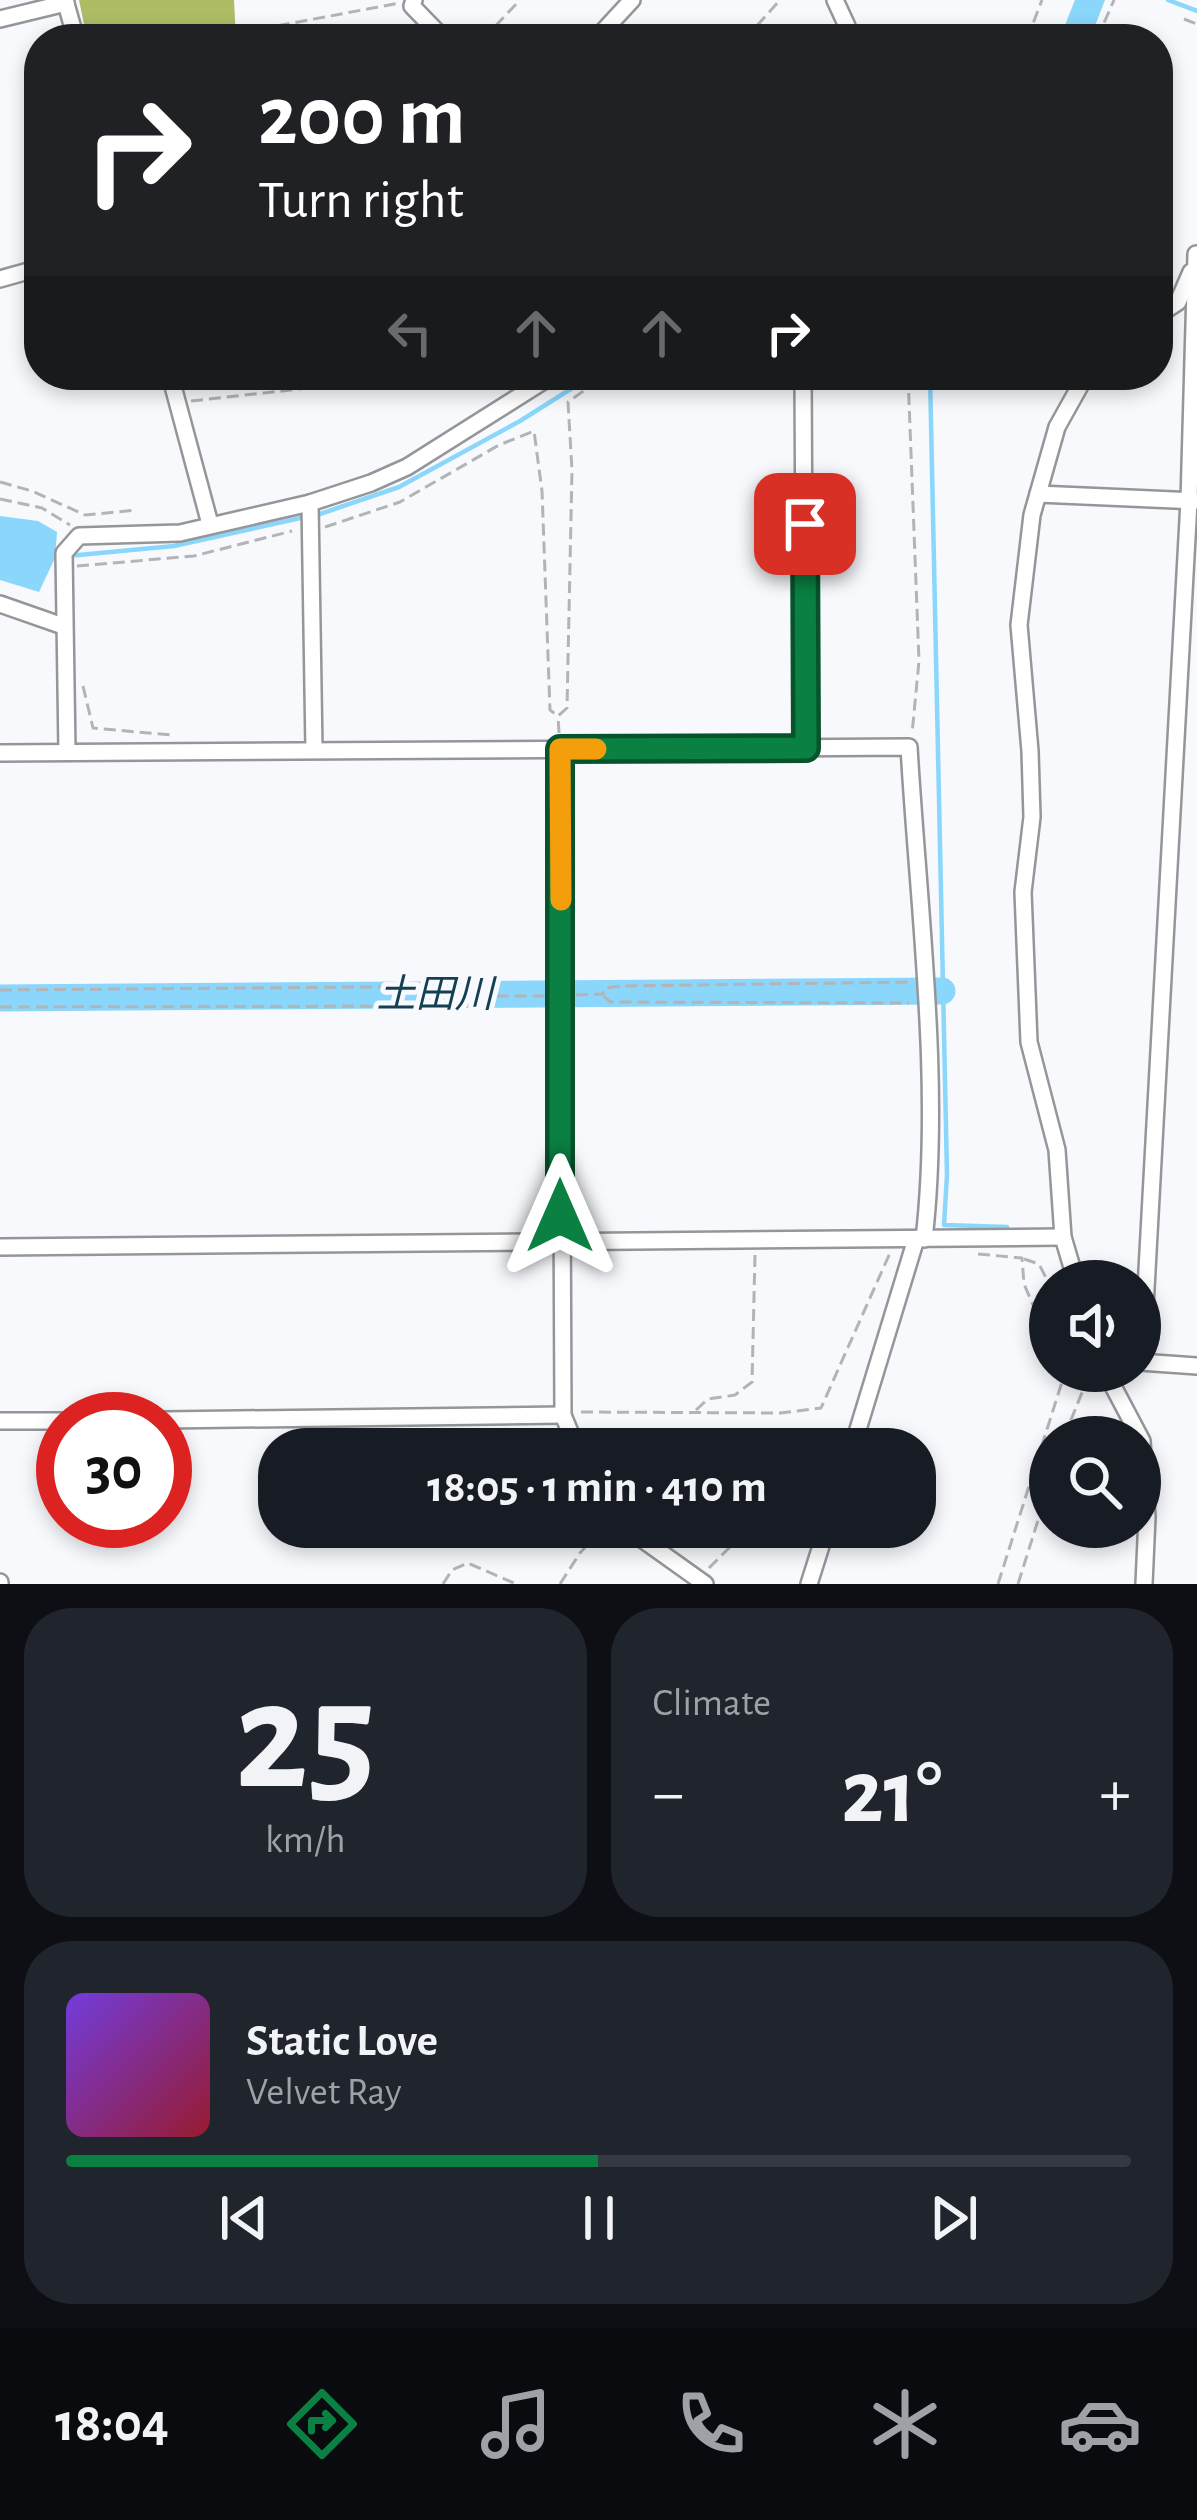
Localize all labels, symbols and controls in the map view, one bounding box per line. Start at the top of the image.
icon: right [60,72,216,228]
text: 200 m [258,76,466,160]
text: Turn right [258,174,464,228]
icon: left [377,300,443,366]
icon: ahead [503,300,569,366]
icon: ahead [629,300,695,366]
icon: right [755,300,821,366]
pin [754,473,856,575]
icon: arrive [772,491,838,557]
water label: 土田川 [376,974,497,1015]
position arrow [497,1153,623,1279]
map controls [1029,1260,1161,1548]
button: sound [1029,1260,1161,1392]
speed limit sign: 30 [36,1392,192,1548]
button: search [1029,1416,1161,1548]
text: 18:05 · 1 min · 410 m [427,1465,767,1510]
text: 25 [235,1661,376,1817]
text: Climate [653,1684,771,1723]
text: 21° [841,1749,942,1839]
text: − [653,1761,684,1827]
text: + [1099,1761,1131,1827]
text: km/h [265,1821,345,1860]
text: Static Love [246,2019,438,2064]
text: Velvet Ray [246,2073,402,2112]
icon: previous [211,2185,277,2251]
icon: pause [566,2185,632,2251]
icon: next [921,2185,987,2251]
icon: directions [280,2382,364,2466]
icon: music [474,2382,558,2466]
icon: phone [669,2382,753,2466]
icon: climate [863,2382,947,2466]
icon: car [1058,2382,1142,2466]
text: 18:04 [55,2397,169,2451]

